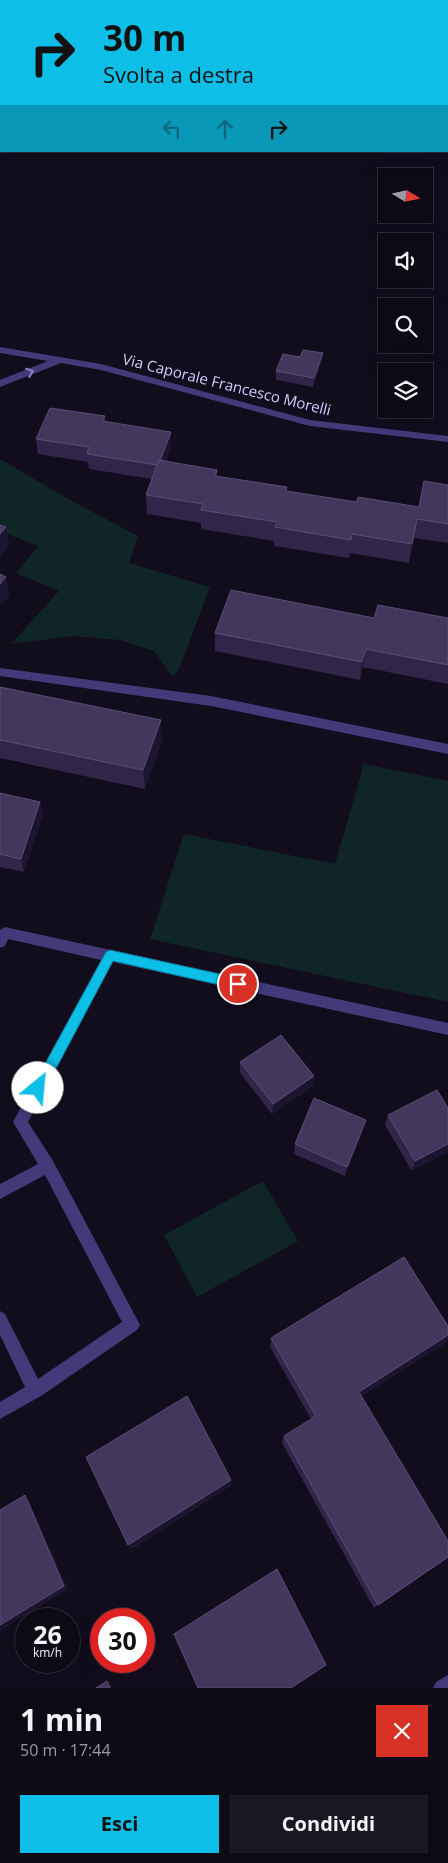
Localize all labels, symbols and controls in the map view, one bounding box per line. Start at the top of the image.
text: 30 m [103,14,186,61]
icon: right [20,20,85,85]
text: Svolta a destra [103,59,254,89]
icon: left [158,115,186,143]
icon: ahead [211,115,239,143]
icon: right [264,115,292,143]
north arrow [378,168,432,222]
map controls [378,168,433,418]
button: sound [378,233,433,288]
button: search [378,298,433,353]
street label: Via Caporale Francesco Morelli [121,348,333,420]
button: layers [378,363,433,418]
one-way arrow [25,367,34,378]
pin [217,963,259,1005]
icon: arrive [224,970,252,998]
position arrow [11,1061,63,1113]
speed limit sign: 30 [90,1608,155,1673]
text: 26 [33,1617,62,1651]
text: km/h [33,1644,62,1661]
text: 1 min [20,1699,103,1740]
button: close [376,1705,428,1757]
text: 50 m · 17:44 [20,1739,111,1761]
button: Esci [20,1795,219,1853]
button: Condividi [229,1795,428,1853]

